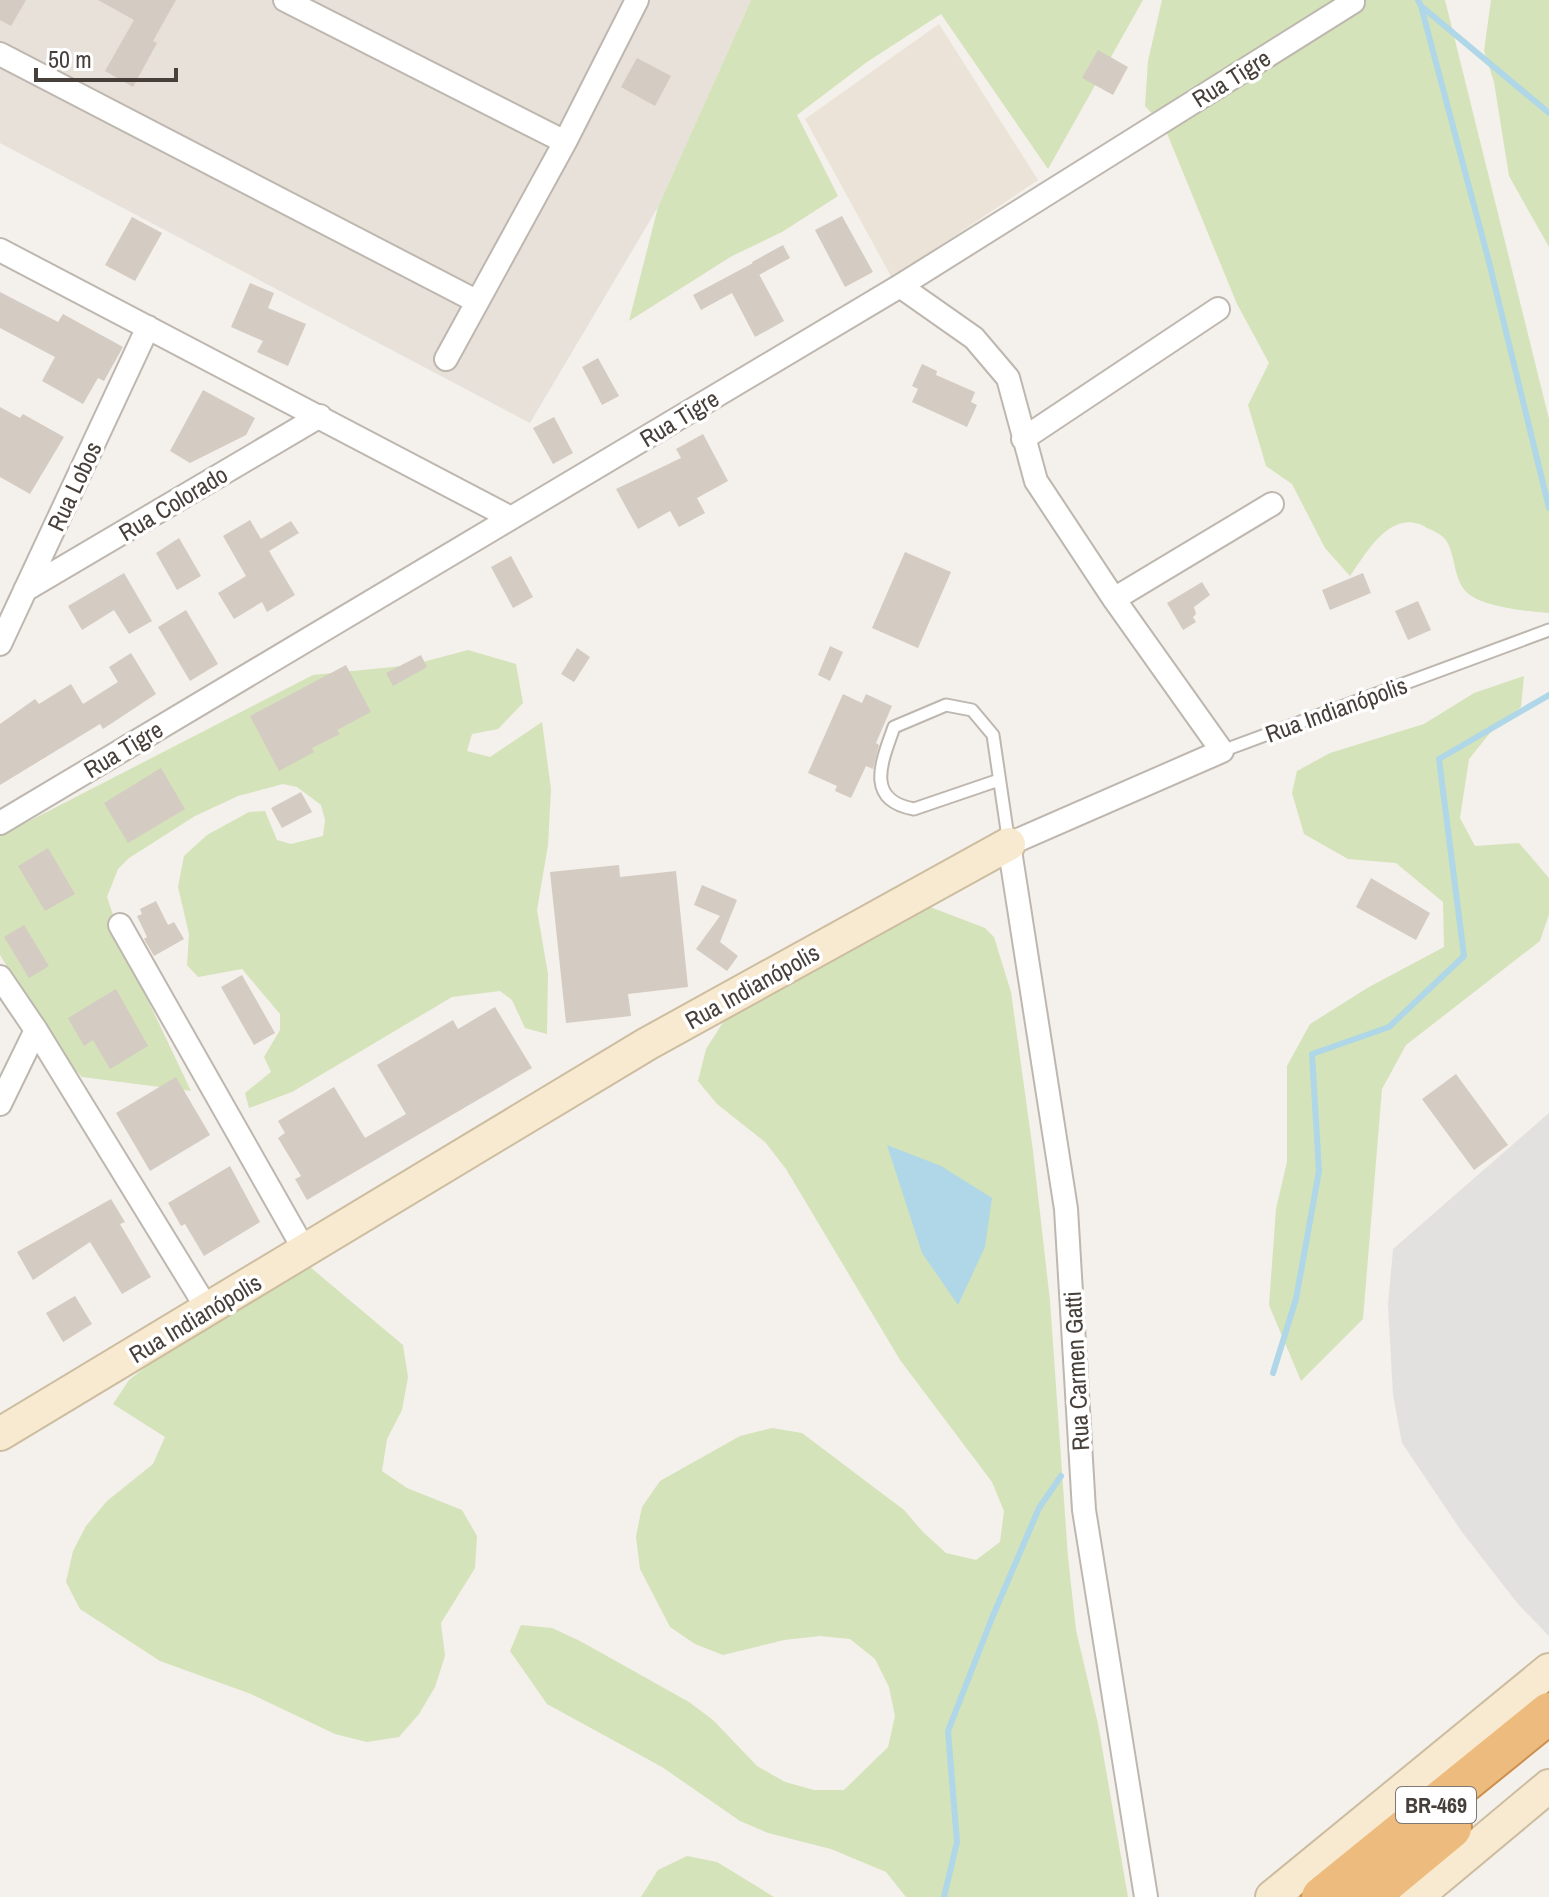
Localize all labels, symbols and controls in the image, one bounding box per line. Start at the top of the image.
scale bar [36,32,176,82]
street label: Rua Tigre [1186,41,1276,115]
text: 50 m [48,43,92,75]
street label: Rua Tigre [634,382,724,454]
street label: Rua Lobos [39,436,109,536]
street label: Rua Colorado [113,458,233,548]
street label: Rua Indianópolis [1261,669,1411,749]
street label: Rua Tigre [78,713,168,785]
street label: Rua Indianópolis [679,936,825,1036]
street label: Rua Indianópolis [123,1266,267,1370]
street label: Rua Carmen Gatti [1056,1290,1096,1452]
road number: BR-469 [1396,1787,1476,1823]

